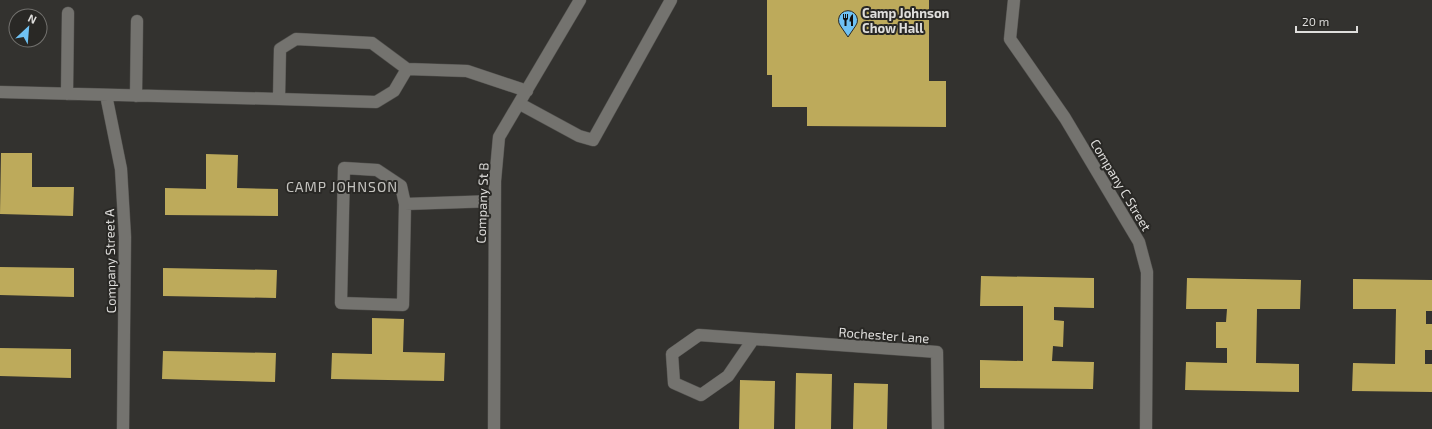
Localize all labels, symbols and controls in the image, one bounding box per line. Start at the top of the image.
place label: Camp Johnson Chow Hall [862,5,950,36]
north arrow [8,8,48,48]
scale bar [1296,8,1357,34]
restaurant icon: Camp Johnson Chow Hall [837,9,859,37]
text: N [26,11,39,26]
text: 20 m [1302,14,1329,28]
street label: Company C Street [1087,136,1155,234]
street label: Company St B [473,162,491,244]
district label: CAMP JOHNSON [286,178,398,195]
street label: Company Street A [101,209,119,313]
street label: Rochester Lane [838,324,930,346]

